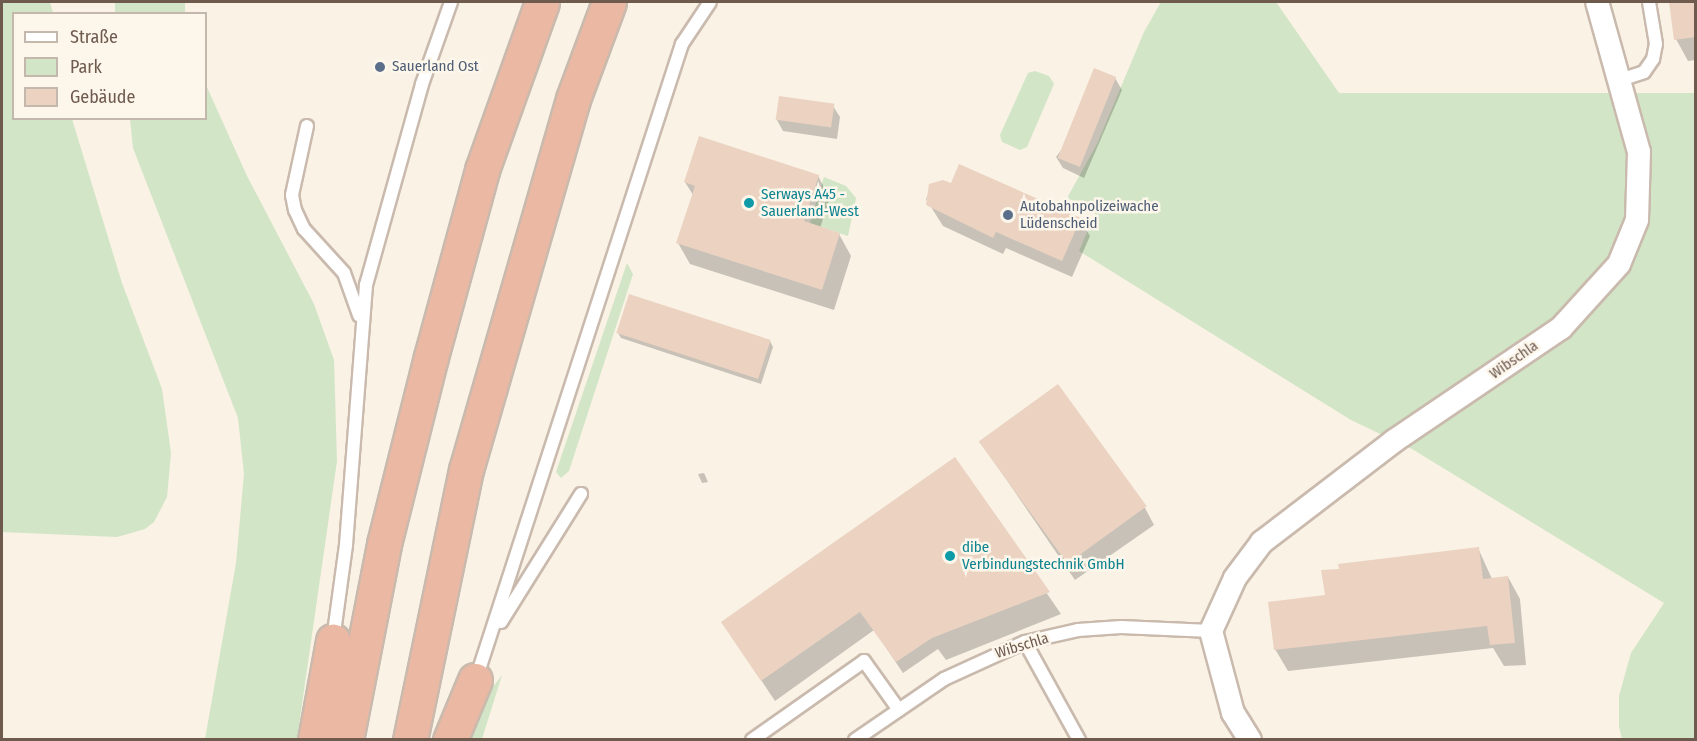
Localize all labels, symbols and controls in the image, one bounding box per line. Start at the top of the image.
legend [12,12,207,120]
text: Straße [70,26,118,48]
text: Park [70,56,102,78]
place label: Sauerland Ost [392,58,479,76]
marker: Sauerland Ost [373,60,387,74]
text: Gebäude [70,86,135,108]
place label: Serways A45 - Sauerland-West [761,185,859,220]
marker: Serways A45 - Sauerland-West [742,196,756,210]
place label: Autobahnpolizeiwache Lüdenscheid [1020,197,1159,232]
marker: Autobahnpolizeiwache Lüdenscheid [1001,208,1015,222]
street label: Wibschla [1486,337,1542,383]
place label: dibe Verbindungstechnik GmbH [962,538,1125,573]
marker: dibe Verbindungstechnik GmbH [943,549,957,563]
street label: Wibschla [993,629,1051,663]

